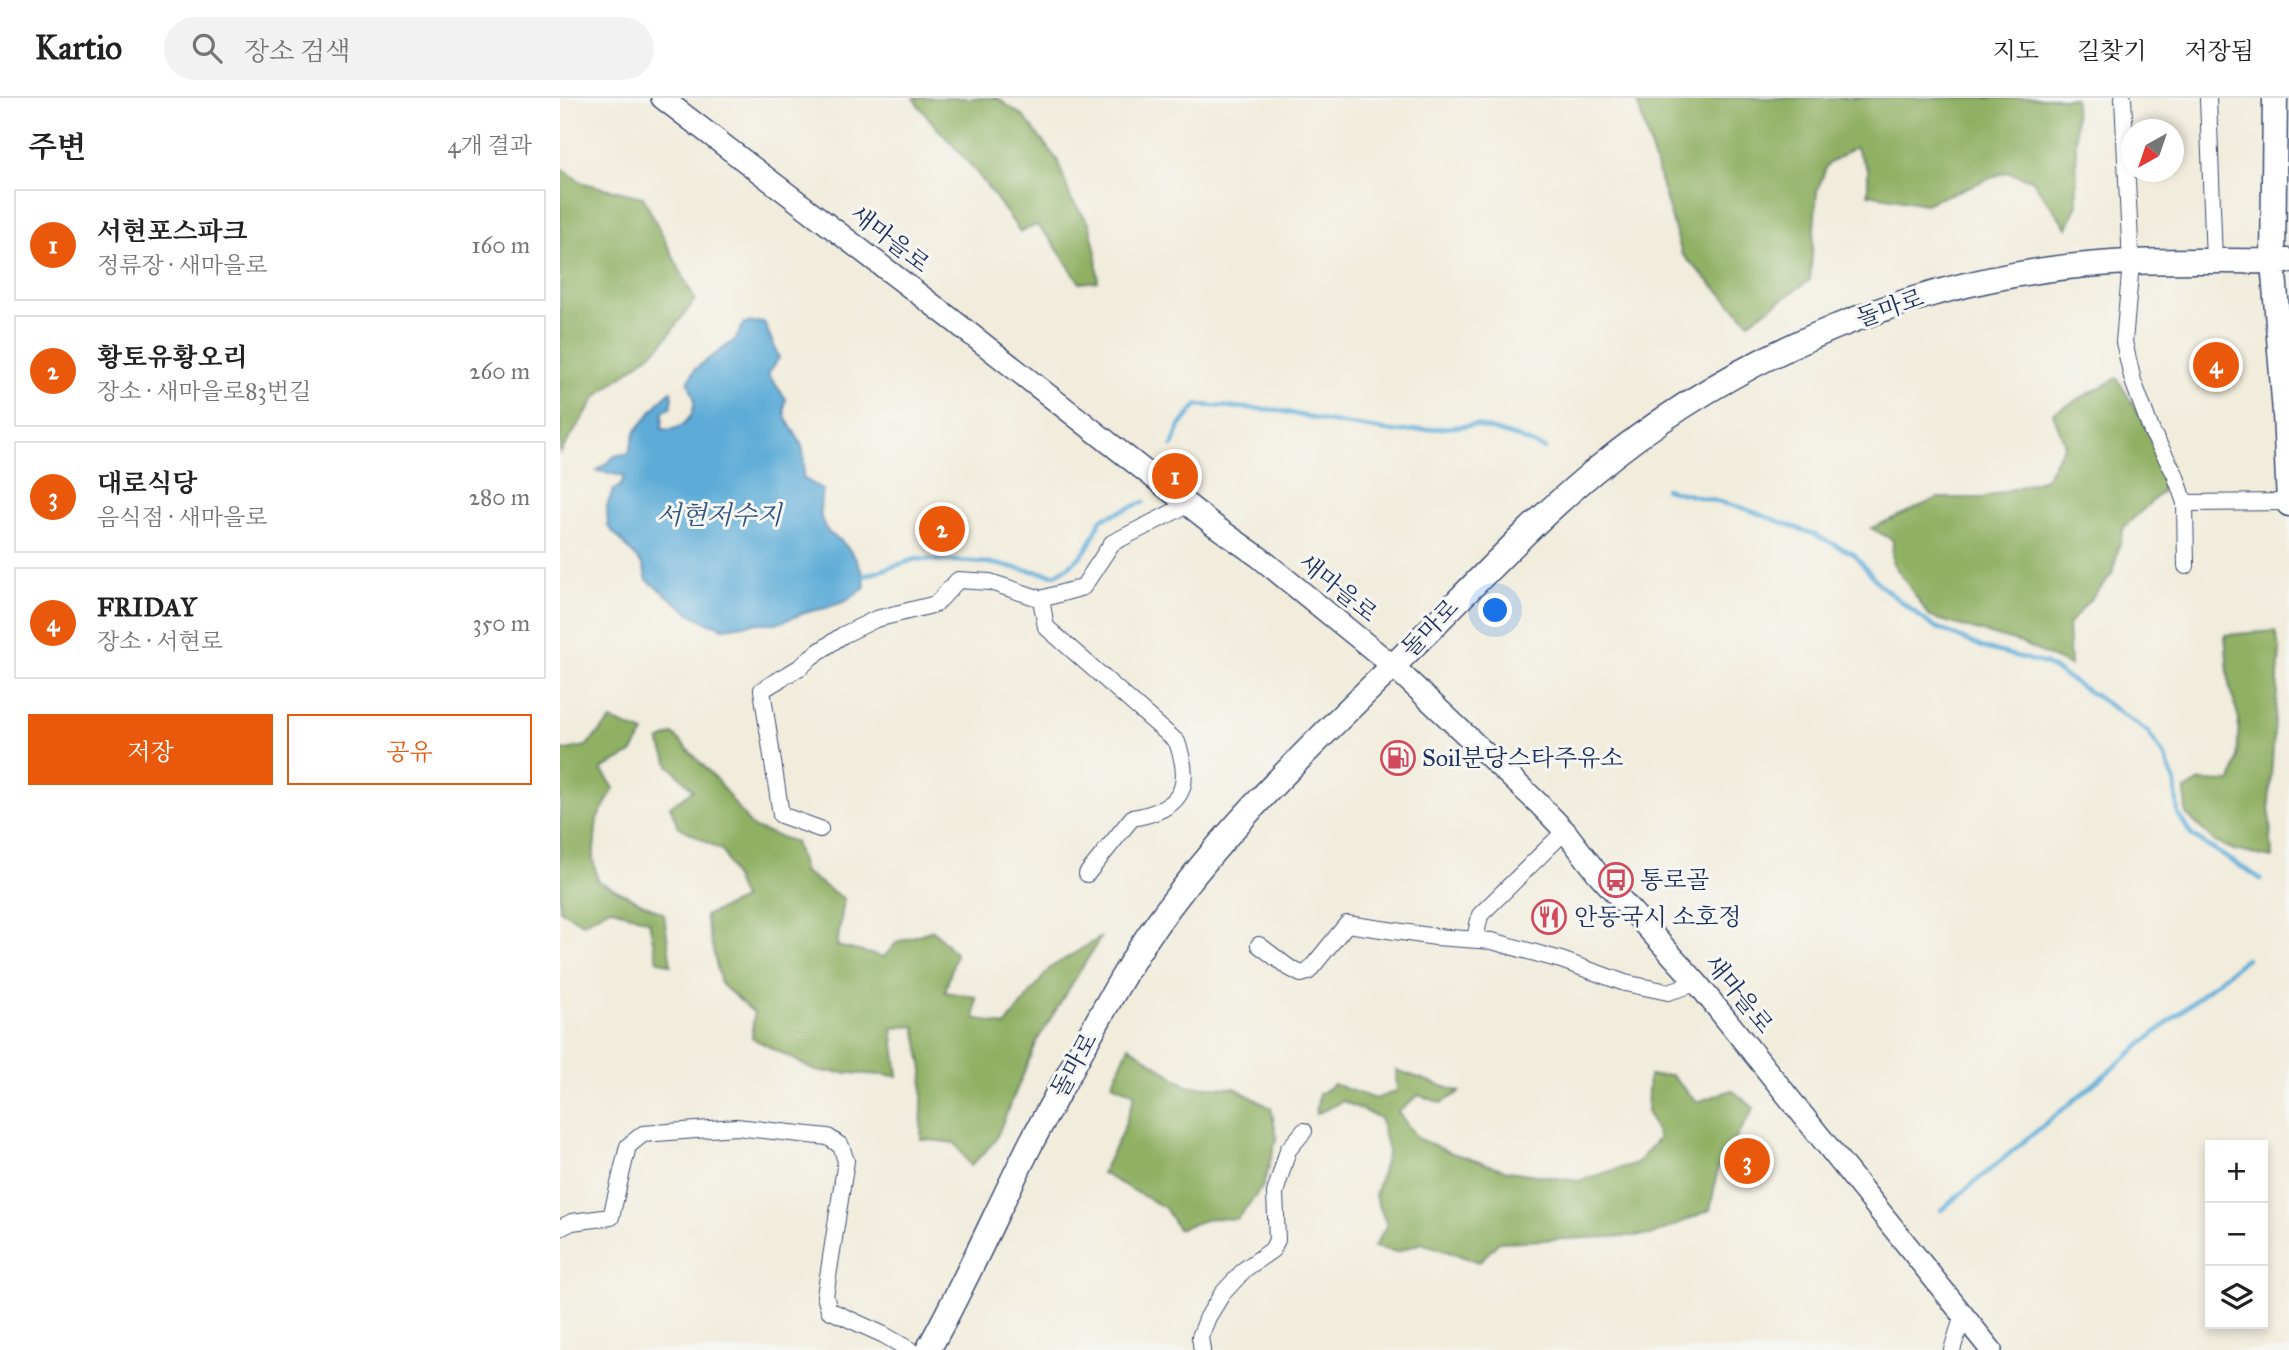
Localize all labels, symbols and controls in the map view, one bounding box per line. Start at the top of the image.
search box [164,17,654,80]
text: Kartio [35,28,122,68]
icon: search [188,29,226,67]
text: 장소 검색 [244,35,350,67]
text: 지도 [1993,36,2039,66]
text: 길찾기 [2077,36,2146,66]
text: 저장됨 [2184,36,2254,66]
north arrow [2121,119,2184,182]
text: 주변 [28,129,86,165]
text: 4개 결과 [448,131,532,159]
street label: 새마을로 [844,199,936,279]
text: 서현포스파크 [97,215,248,247]
text: 1 [48,231,58,259]
text: 160 m [472,231,530,259]
text: 정류장 · 새마을로 [97,251,267,279]
street label: 돌마로 [1852,282,1928,334]
pin: 4 [2193,339,2239,391]
text: 황토유황오리 [97,341,248,373]
text: 2 [47,357,59,385]
text: 260 m [469,357,530,385]
text: 장소 · 새마을로83번길 [97,377,311,405]
pin: 1 [1152,450,1198,502]
text: 대로식당 [97,467,197,499]
text: 3 [48,483,58,511]
text: 280 m [469,483,530,511]
water label: 서현저수지 [656,499,784,531]
text: 음식점 · 새마을로 [97,503,267,531]
pin: 2 [919,503,965,555]
street label: 새마을로 [1293,547,1383,629]
text: FRIDAY [97,591,197,623]
street label: 돌마로 [1395,593,1465,663]
your location [1478,593,1512,627]
text: 4 [47,609,59,637]
text: 350 m [472,609,530,637]
text: 장소 · 서현로 [97,627,223,655]
button: 저장 [28,714,273,785]
button: 공유 [287,714,532,785]
fuel station icon: Soil분당스타주유소 [1379,739,1417,777]
place label: Soil분당스타주유소 [1422,743,1623,773]
bus stop icon: 통로골 [1597,861,1635,899]
place label: 통로골 [1640,865,1710,895]
restaurant icon: 안동국시 소호정 [1530,898,1568,936]
place label: 안동국시 소호정 [1574,902,1741,932]
street label: 새마을로 [1698,949,1780,1039]
street label: 돌마로 [1044,1027,1104,1103]
pin: 3 [1724,1135,1770,1187]
map controls [2205,1140,2268,1329]
button: + [2205,1140,2268,1203]
button: − [2205,1203,2268,1266]
button: layers [2205,1266,2268,1329]

